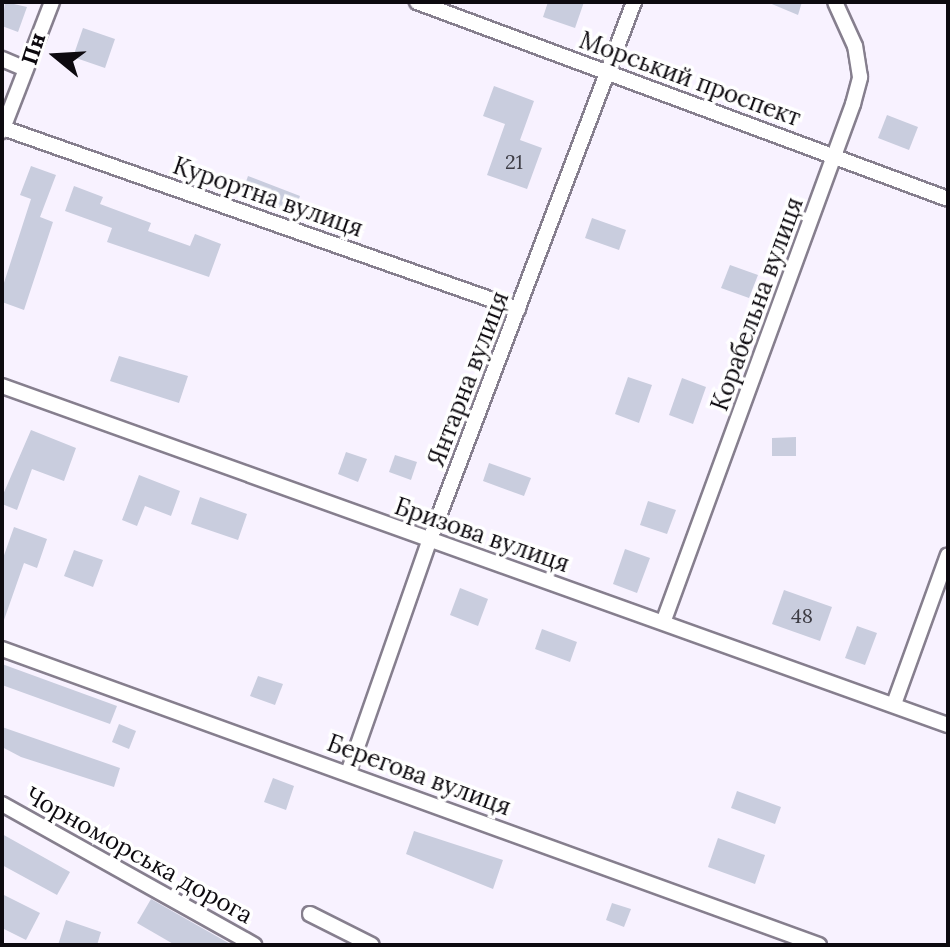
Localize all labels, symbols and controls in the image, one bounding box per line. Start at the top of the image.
north arrow [16,16,96,96]
street label: Морський проспект [576,26,804,132]
text: Пн [15,29,51,68]
house number: 21 [505,149,523,173]
street label: Курортна вулиця [169,151,367,243]
street label: Корабельна вулиця [705,193,809,415]
street label: Янтарна вулиця [421,287,515,471]
street label: Бризова вулиця [391,492,573,578]
house number: 48 [791,603,813,627]
street label: Берегова вулиця [323,728,515,822]
street label: Чорноморська дорога [20,780,258,930]

